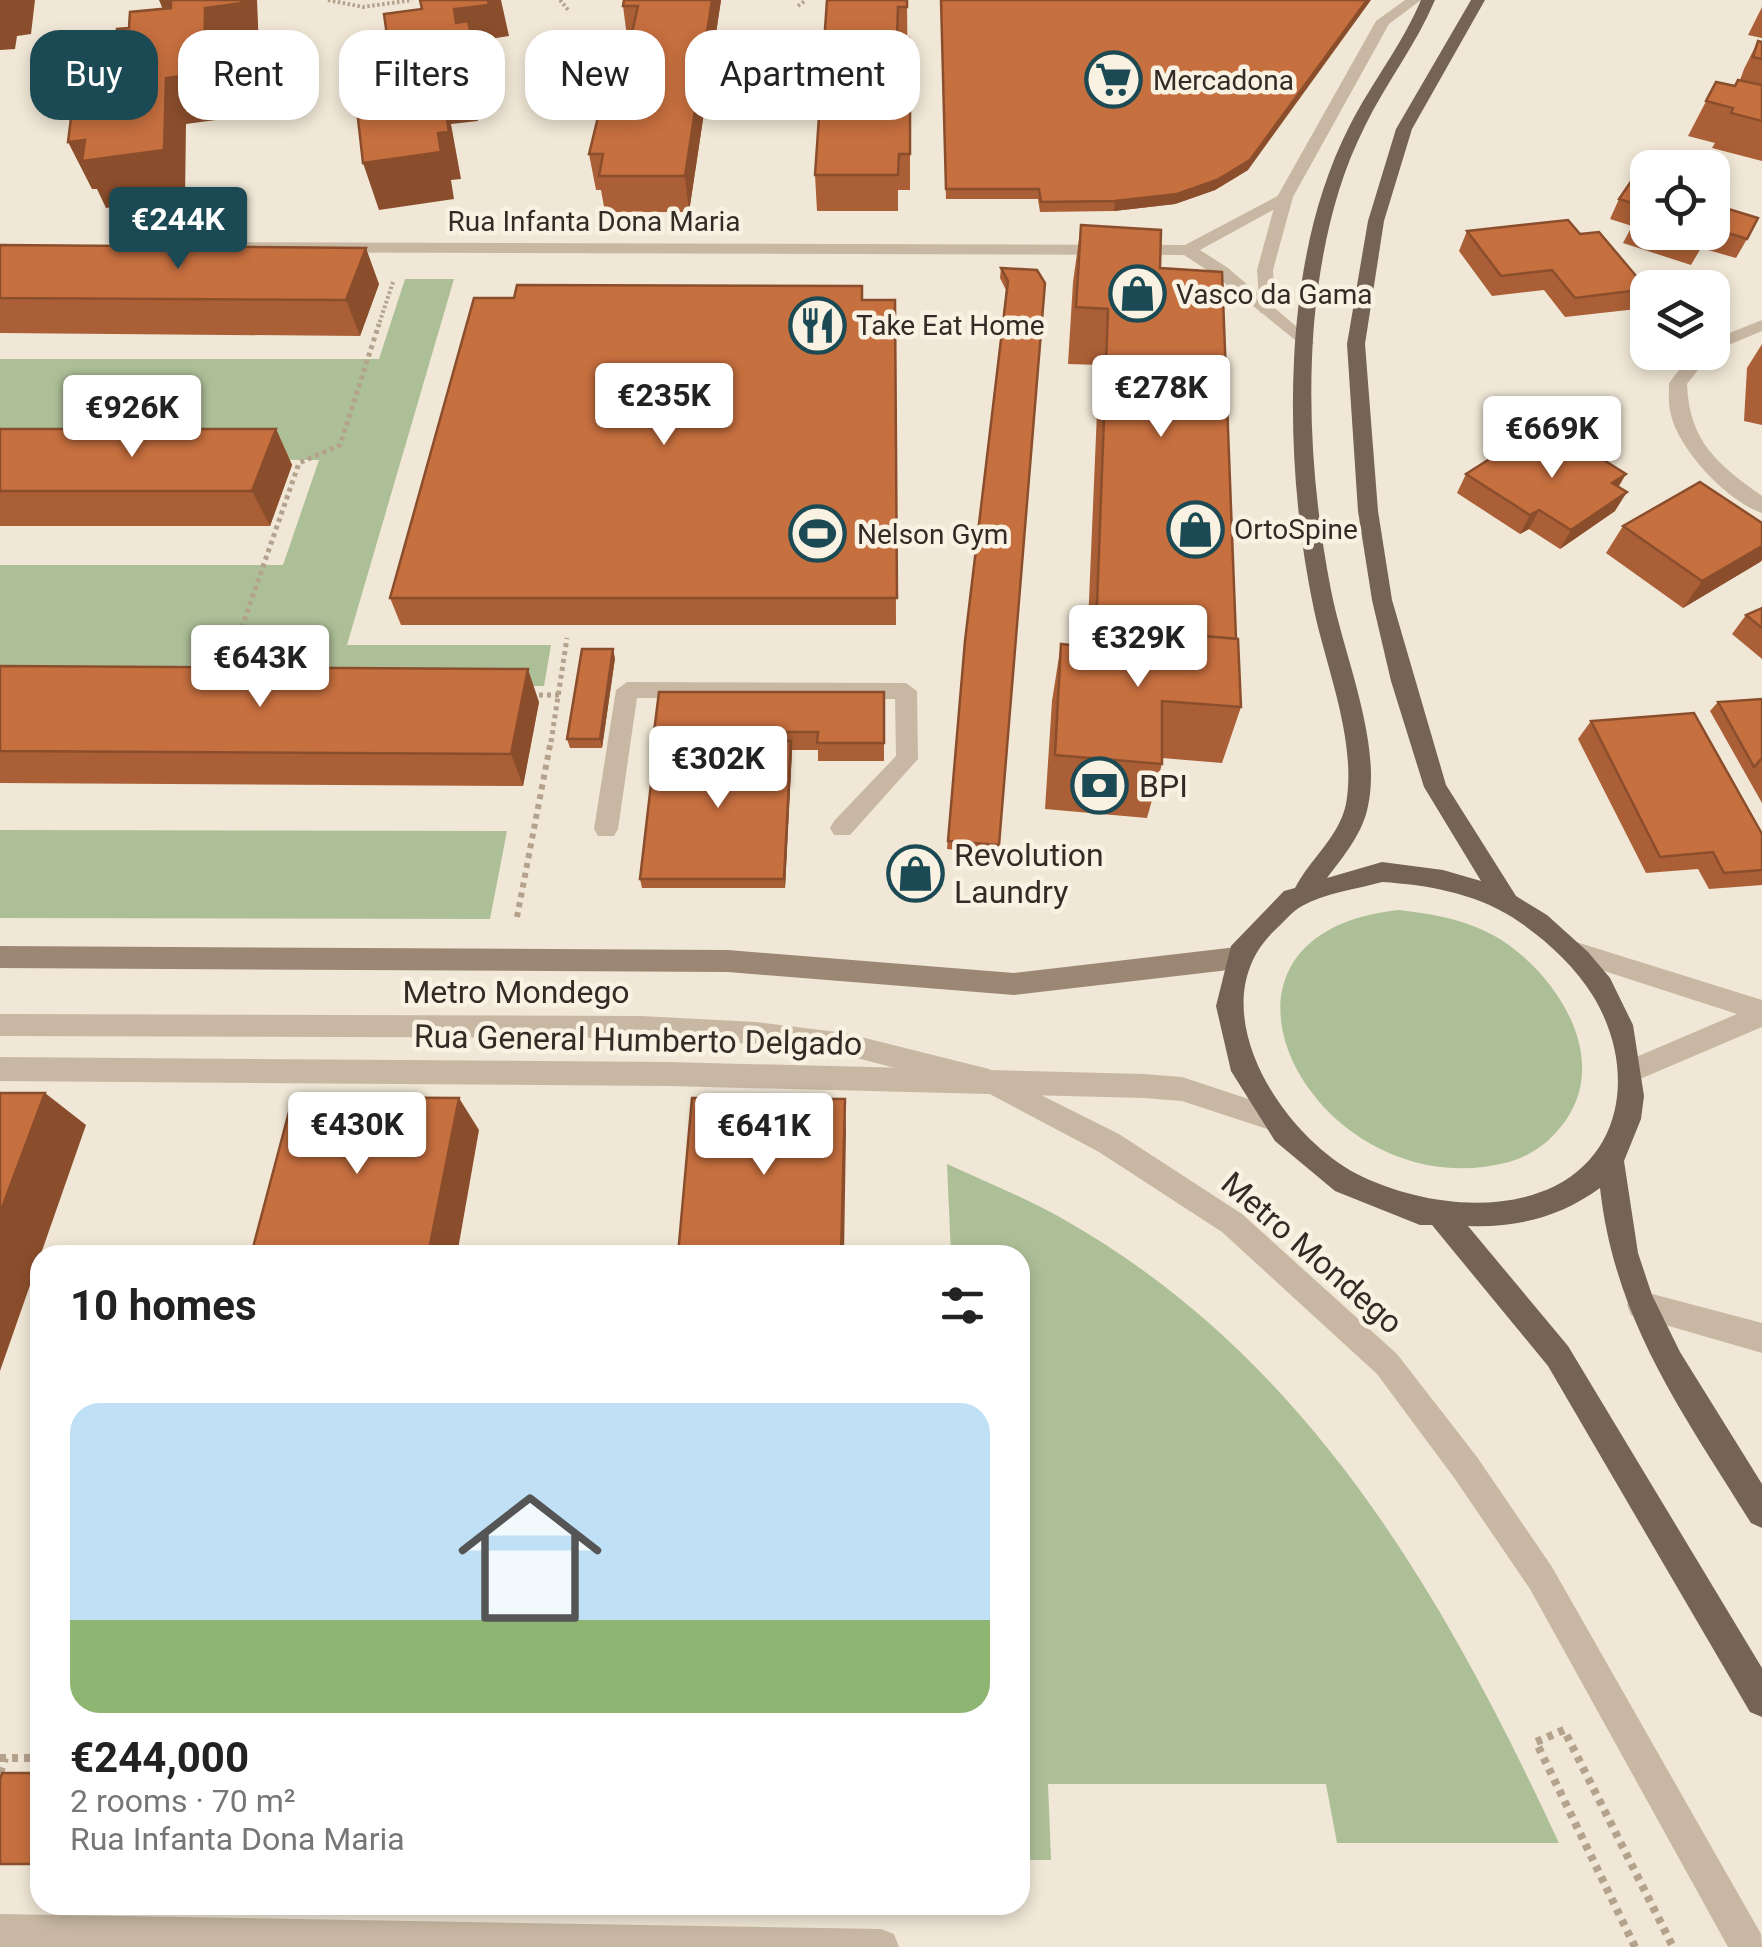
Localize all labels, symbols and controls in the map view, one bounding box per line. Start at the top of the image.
chip: Buy [30,30,158,120]
chip: Rent [178,30,319,120]
chip: Filters [339,30,505,120]
chip: New [525,30,665,120]
chip: Apartment [685,30,920,120]
supermarket icon: Mercadona [1084,50,1144,110]
place label: Mercadona [1153,64,1294,97]
map controls [1630,150,1730,370]
button: locate [1630,150,1730,250]
pin: €244K [108,187,248,272]
text: €244K [131,200,225,238]
street label: Rua Infanta Dona Maria [448,205,740,238]
shop icon: Vasco da Gama [1107,264,1167,324]
button: layers [1630,270,1730,370]
place label: Vasco da Gama [1176,278,1373,311]
restaurant icon: Take Eat Home [787,295,847,355]
place label: Take Eat Home [856,309,1045,342]
pin: €278K [1091,355,1231,440]
pin: €235K [594,363,734,448]
text: €278K [1114,368,1208,406]
pin: €926K [62,375,202,460]
text: €235K [617,376,711,414]
text: €926K [85,388,179,426]
pin: €669K [1482,396,1622,481]
text: €669K [1505,409,1599,447]
shop icon: OrtoSpine [1165,499,1225,559]
sports icon: Nelson Gym [788,504,848,564]
place label: OrtoSpine [1234,513,1358,546]
place label: Nelson Gym [857,518,1008,551]
pin: €329K [1068,605,1208,690]
text: €329K [1091,618,1185,656]
pin: €643K [190,625,330,710]
text: €643K [213,638,307,676]
pin: €302K [648,726,788,811]
text: €302K [671,739,765,777]
bank icon: BPI [1070,756,1130,816]
place label: BPI [1139,767,1188,805]
place label: Revolution Laundry [954,836,1104,911]
shop icon: Revolution Laundry [885,843,945,903]
street label: Metro Mondego [402,973,630,1011]
street label: Rua General Humberto Delgado [414,1017,862,1063]
pin: €430K [287,1092,427,1177]
pin: €641K [694,1093,834,1178]
text: €430K [310,1105,404,1143]
text: €641K [717,1106,811,1144]
street label: Metro Mondego [1214,1164,1410,1342]
icon: filters [935,1278,990,1333]
text: 10 homes [70,1281,257,1330]
icon: home [440,1468,620,1648]
text: €244,000 [70,1733,249,1782]
text: 2 rooms · 70 m² [70,1782,295,1820]
text: Rua Infanta Dona Maria [70,1820,405,1858]

